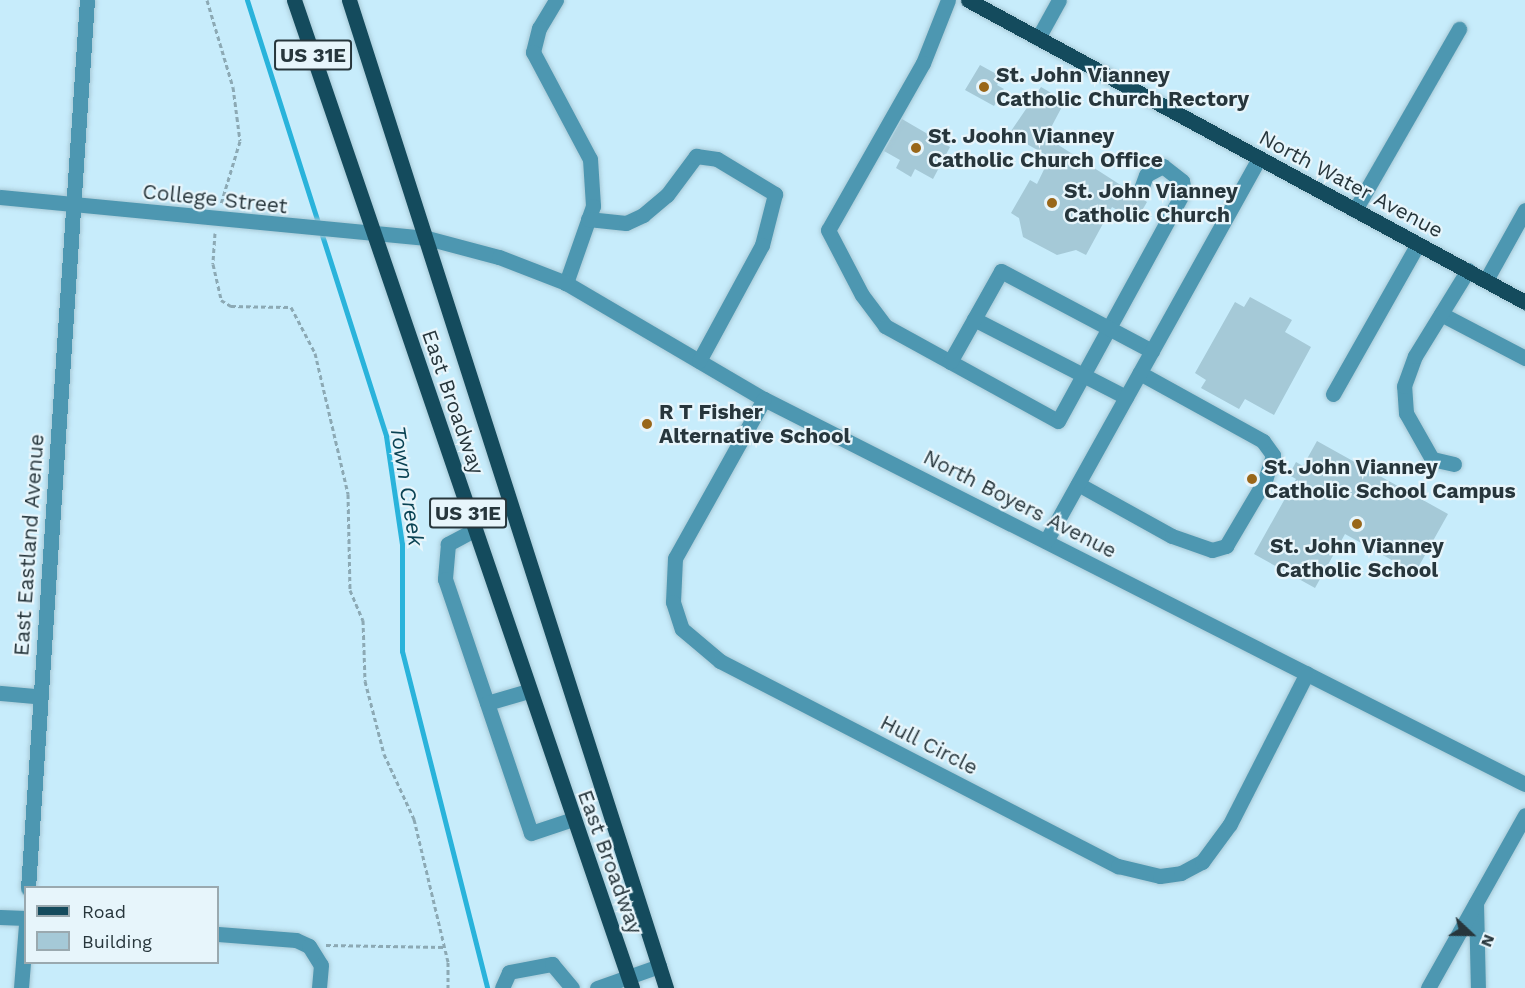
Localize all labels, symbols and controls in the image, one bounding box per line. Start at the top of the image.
road number: US 31E [274,38,352,72]
place label: St. John Vianney Catholic Church Rectory [996,62,1249,112]
marker: St. John Vianney Catholic Church Rectory [977,80,991,94]
place label: St. Joohn Vianney Catholic Church Office [928,123,1163,173]
street label: North Water Avenue [1254,124,1448,244]
marker: St. Joohn Vianney Catholic Church Office [909,141,923,155]
place label: St. John Vianney Catholic Church [1064,178,1239,228]
street label: College Street [141,179,289,219]
marker: St. John Vianney Catholic Church [1045,196,1059,210]
street label: East Broadway [416,326,490,478]
place label: R T Fisher Alternative School [659,399,850,449]
marker: R T Fisher Alternative School [640,417,654,431]
water label: Town Creek [384,424,430,548]
street label: East Eastland Avenue [9,433,49,657]
street label: North Boyers Avenue [919,444,1121,564]
place label: St. John Vianney Catholic School Campus [1264,454,1516,504]
marker: St. John Vianney Catholic School Campus [1245,472,1259,486]
road number: US 31E [429,496,507,530]
marker: St. John Vianney Catholic School [1350,517,1364,531]
place label: St. John Vianney Catholic School [1270,533,1444,583]
street label: Hull Circle [876,710,982,780]
street label: East Broadway [572,787,648,937]
legend [24,886,219,964]
text: Road [82,901,126,922]
north arrow [1441,904,1501,964]
text: Building [82,931,152,952]
text: N [1477,932,1499,950]

